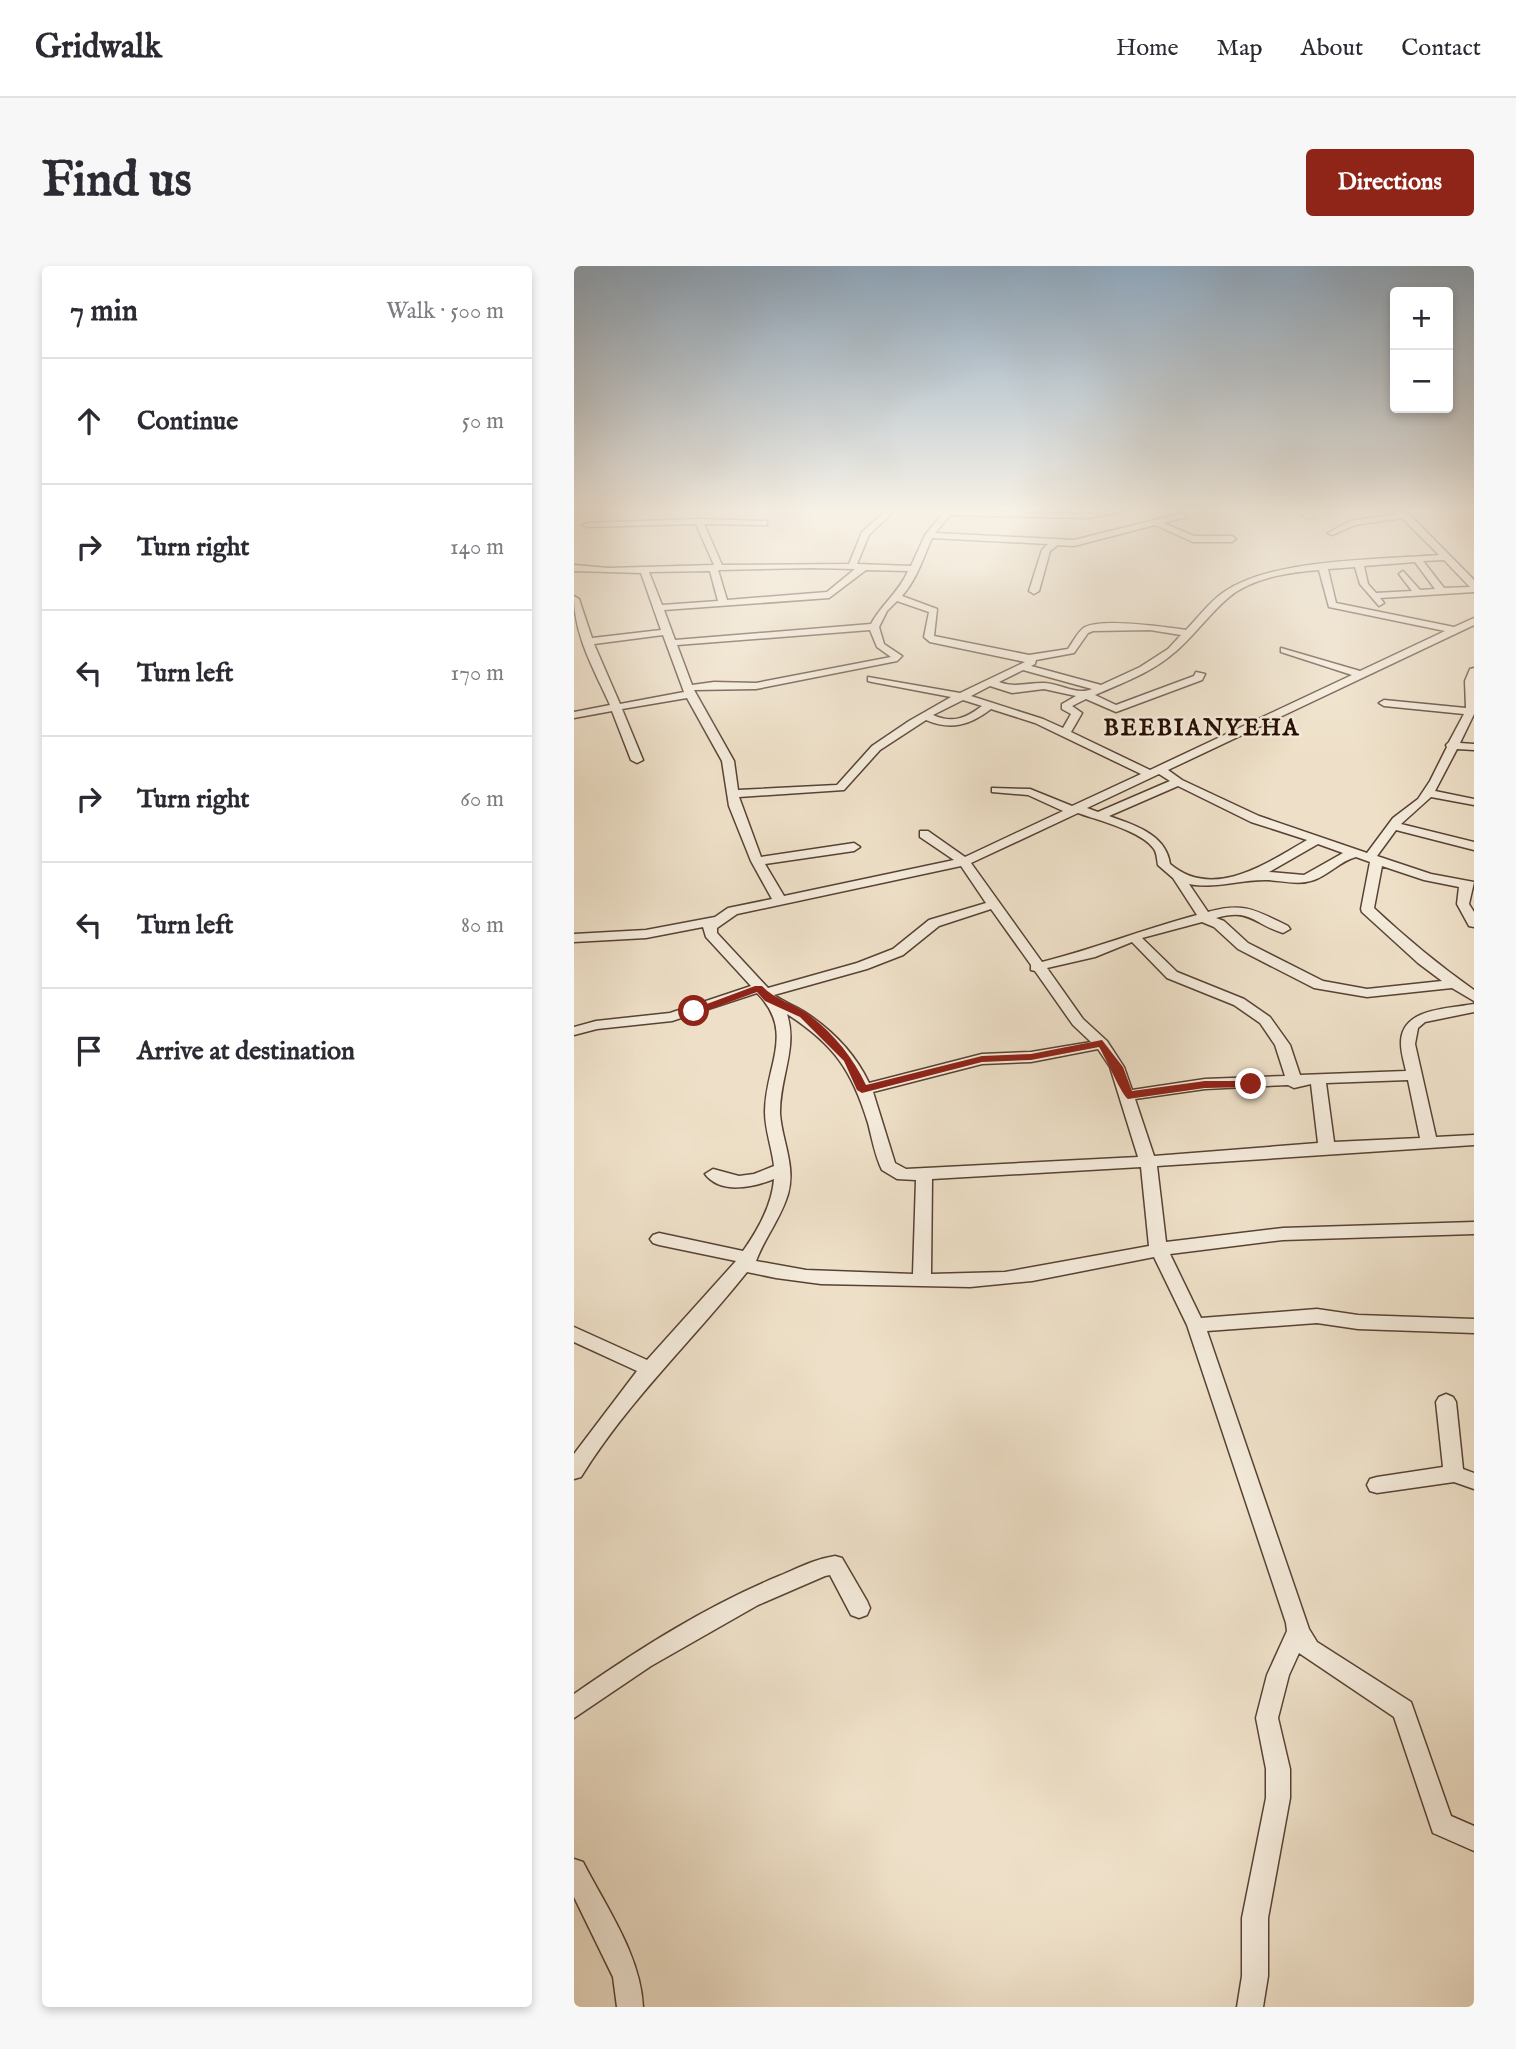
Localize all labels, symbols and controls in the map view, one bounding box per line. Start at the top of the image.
text: Gridwalk [35,27,162,69]
text: Home [1116,33,1179,64]
text: Map [1217,33,1263,64]
text: About [1301,33,1363,64]
text: Contact [1401,33,1481,64]
button: Directions [1306,149,1474,216]
text: Find us [42,151,192,213]
map controls [1390,287,1453,413]
button: + [1390,287,1453,350]
text: 7 min [70,293,138,331]
text: Walk · 500 m [386,297,504,326]
button: − [1390,350,1453,413]
icon: ahead [70,402,108,440]
text: Continue [137,405,238,438]
text: 50 m [462,407,504,436]
icon: right [70,528,108,566]
text: Turn right [137,531,250,564]
text: 140 m [450,533,504,562]
icon: left [70,654,108,692]
text: Turn left [137,657,234,690]
text: 170 m [451,659,504,688]
district label: BEEBIANYEHA [1104,714,1300,743]
icon: right [70,780,108,818]
text: Turn right [137,783,250,816]
text: 60 m [460,785,504,814]
icon: left [70,906,108,944]
text: Turn left [137,909,234,942]
text: 80 m [461,911,504,940]
route start [678,995,709,1026]
icon: arrive [70,1032,108,1070]
text: Arrive at destination [137,1035,355,1068]
route end [1235,1068,1266,1099]

